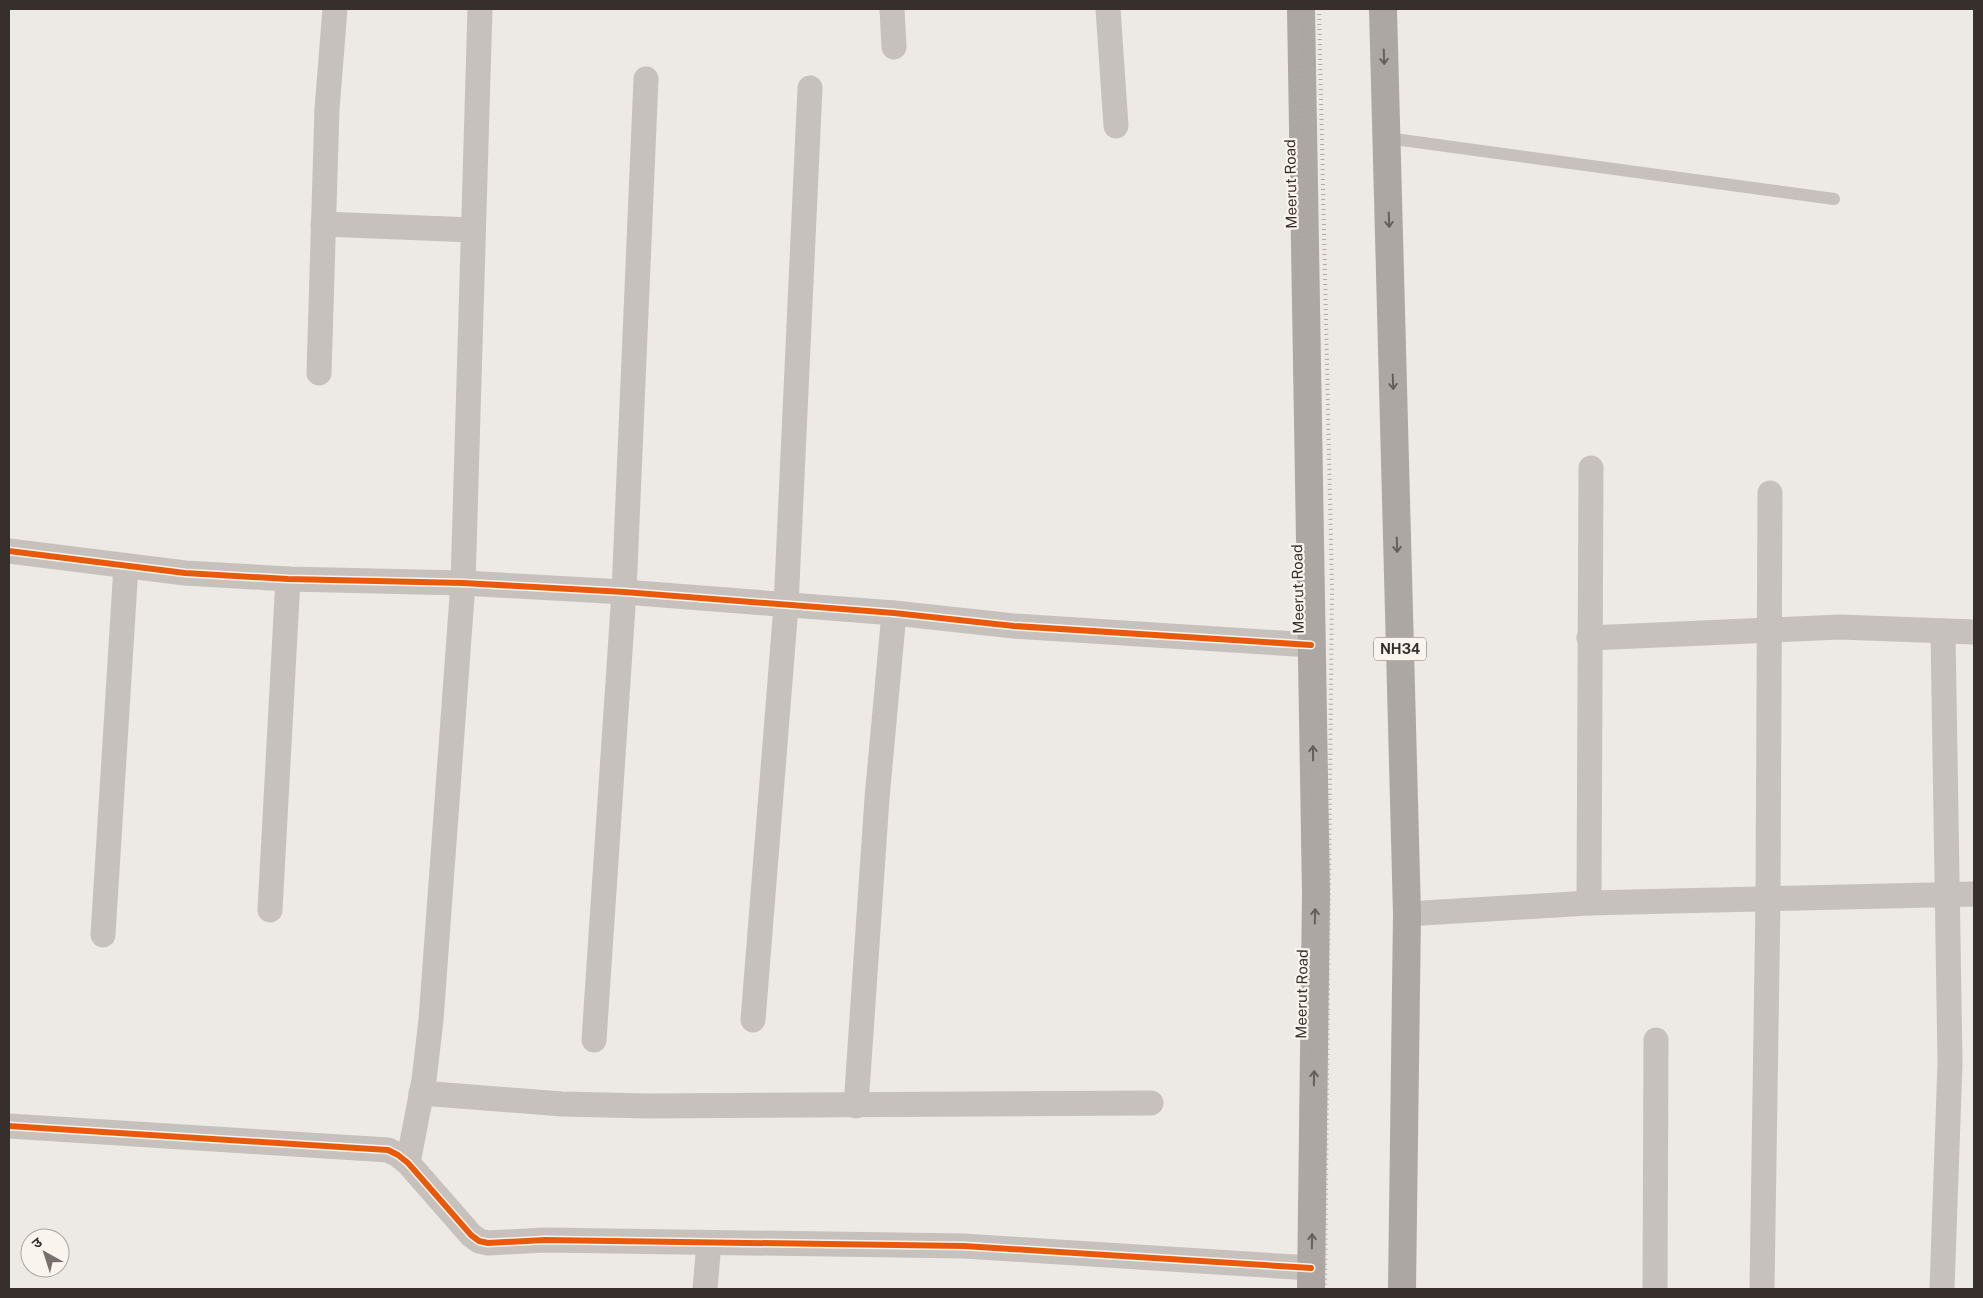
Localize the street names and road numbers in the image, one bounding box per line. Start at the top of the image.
street label: Meerut Road [1281,139,1300,229]
street label: Meerut Road [1288,544,1307,634]
road number: NH34 [1374,638,1426,661]
street label: Meerut Road [1292,949,1311,1039]

